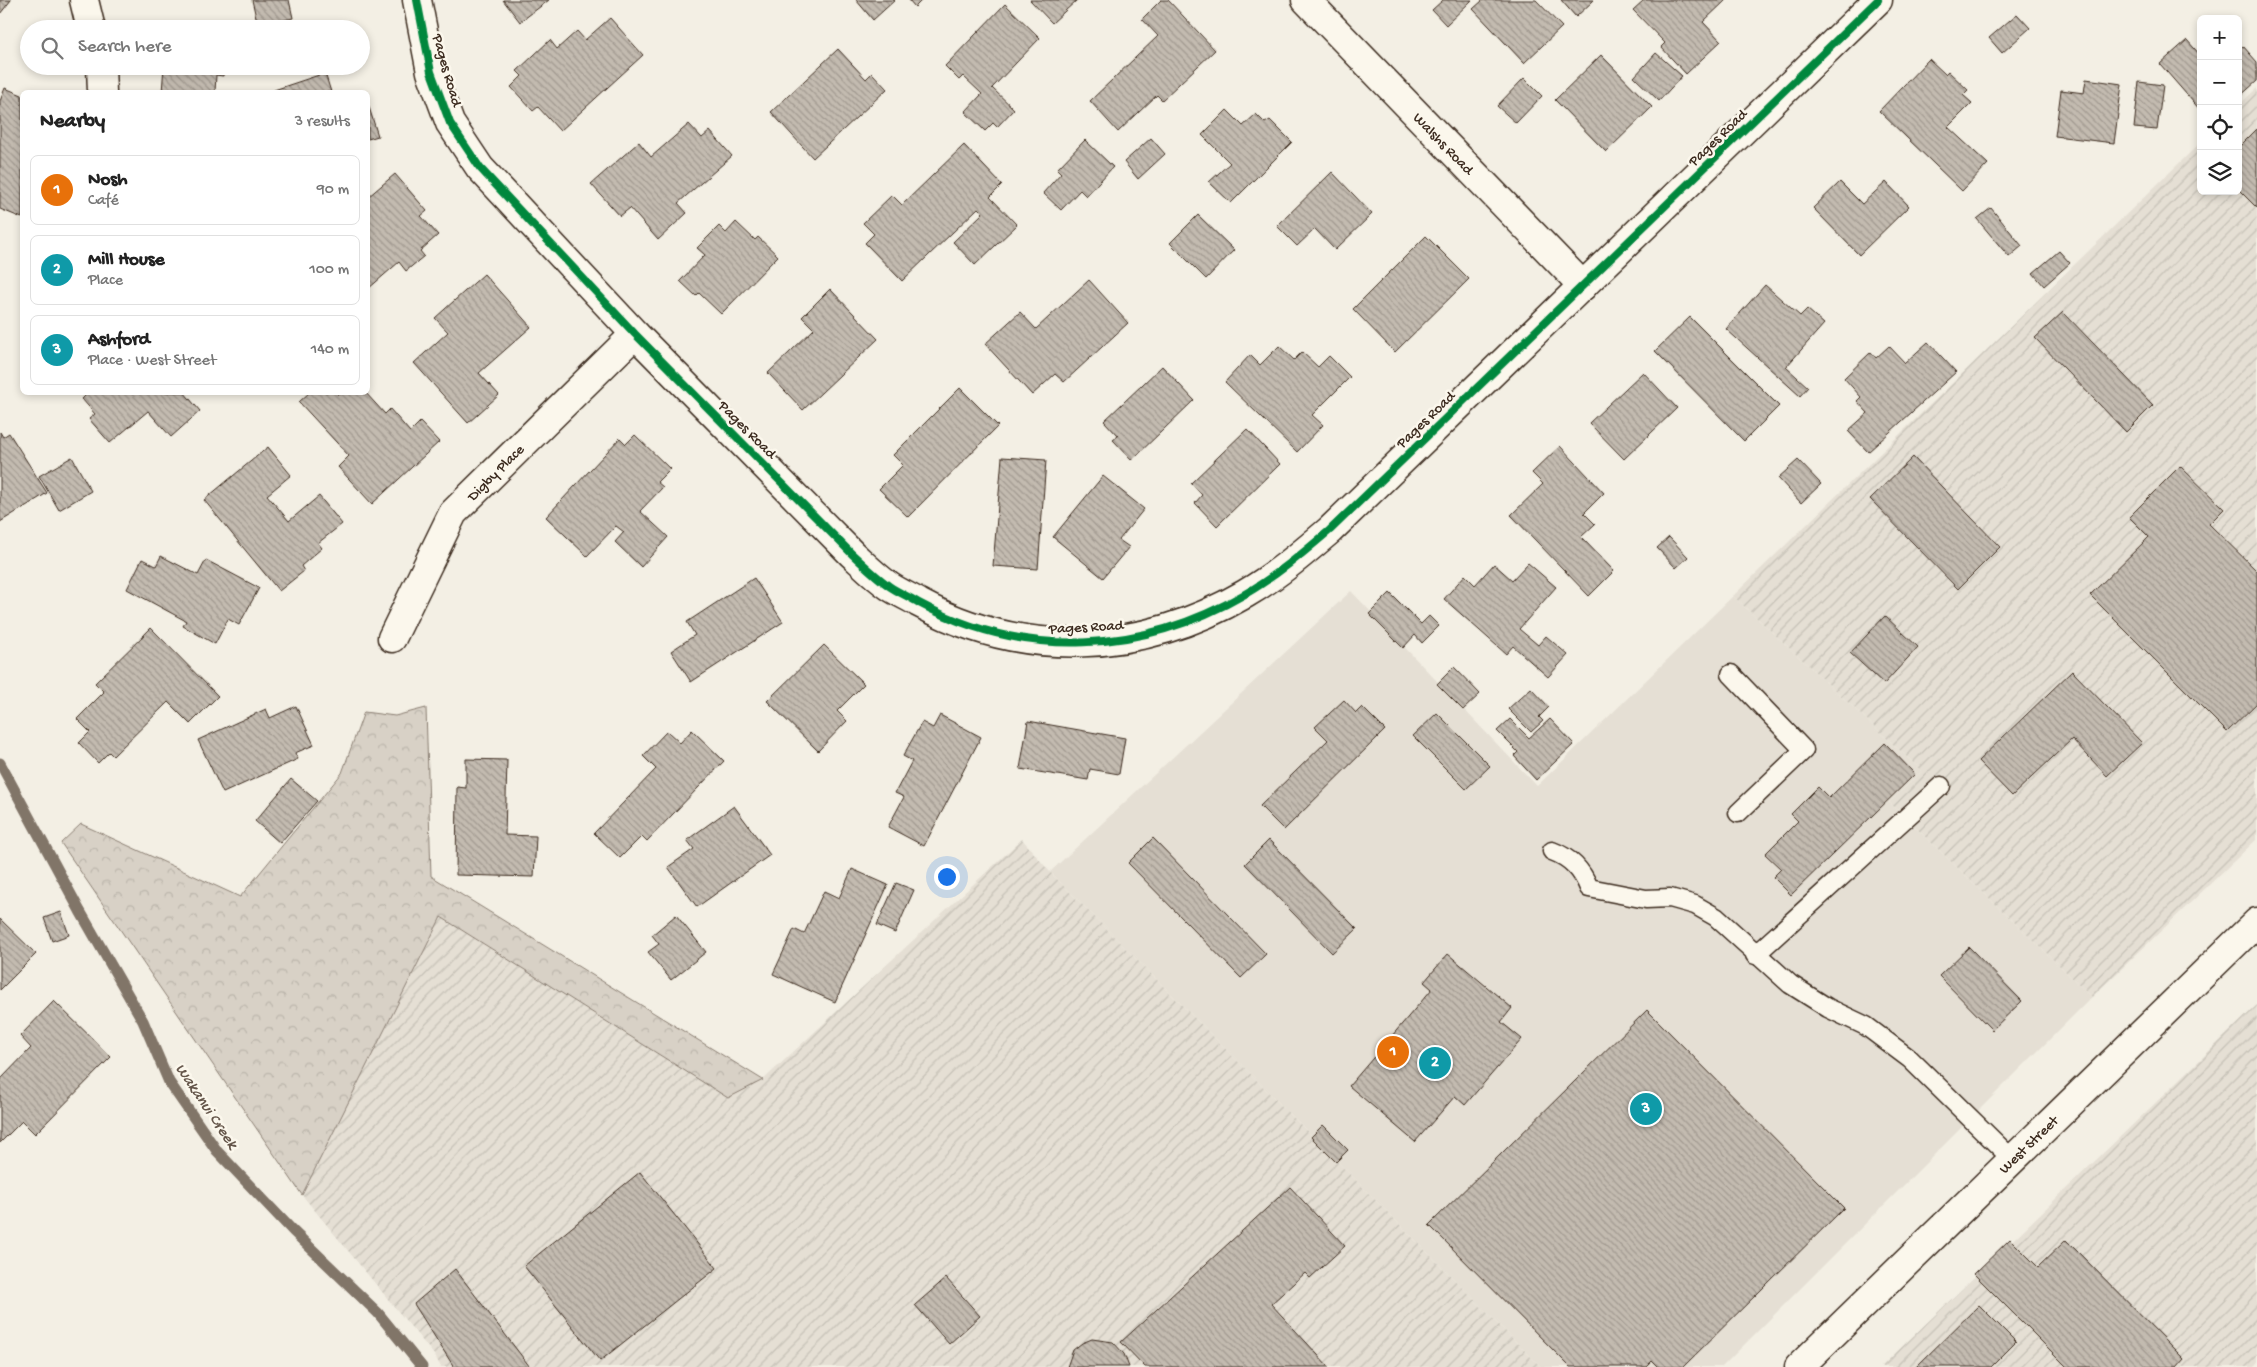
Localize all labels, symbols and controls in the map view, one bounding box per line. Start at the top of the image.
map controls [2197,15,2242,195]
button: + [2197,15,2242,60]
search box [20,20,370,75]
street label: Pages Road [427,31,465,110]
icon: search [38,34,66,62]
text: Search here [78,36,172,59]
button: − [2197,60,2242,105]
street label: Pages Road [1685,105,1752,172]
button: locate [2197,105,2242,150]
street label: Walshs Road [1408,109,1478,180]
text: Nearby [40,110,105,135]
text: 3 results [295,113,350,132]
button: layers [2197,150,2242,195]
text: Nosh [88,169,127,192]
text: 1 [54,181,60,200]
text: 90 m [317,181,349,200]
text: Café [88,192,119,211]
text: Mill House [88,249,165,272]
text: 2 [53,261,61,280]
text: 100 m [309,261,349,280]
text: Place [88,272,123,291]
text: Ashford [88,329,150,352]
text: 3 [53,341,61,360]
text: 140 m [311,341,349,360]
text: Place · West Street [88,352,216,371]
street label: Pages Road [1393,387,1460,454]
street label: Pages Road [713,397,780,464]
street label: Digby Place [463,441,529,506]
street label: Pages Road [1047,617,1125,639]
your location [934,864,960,890]
pin: 1 [1377,1033,1409,1071]
pin: 2 [1419,1044,1451,1082]
water label: Wakanui Creek [170,1061,242,1155]
pin: 3 [1630,1090,1662,1128]
street label: West Street [1996,1111,2064,1178]

